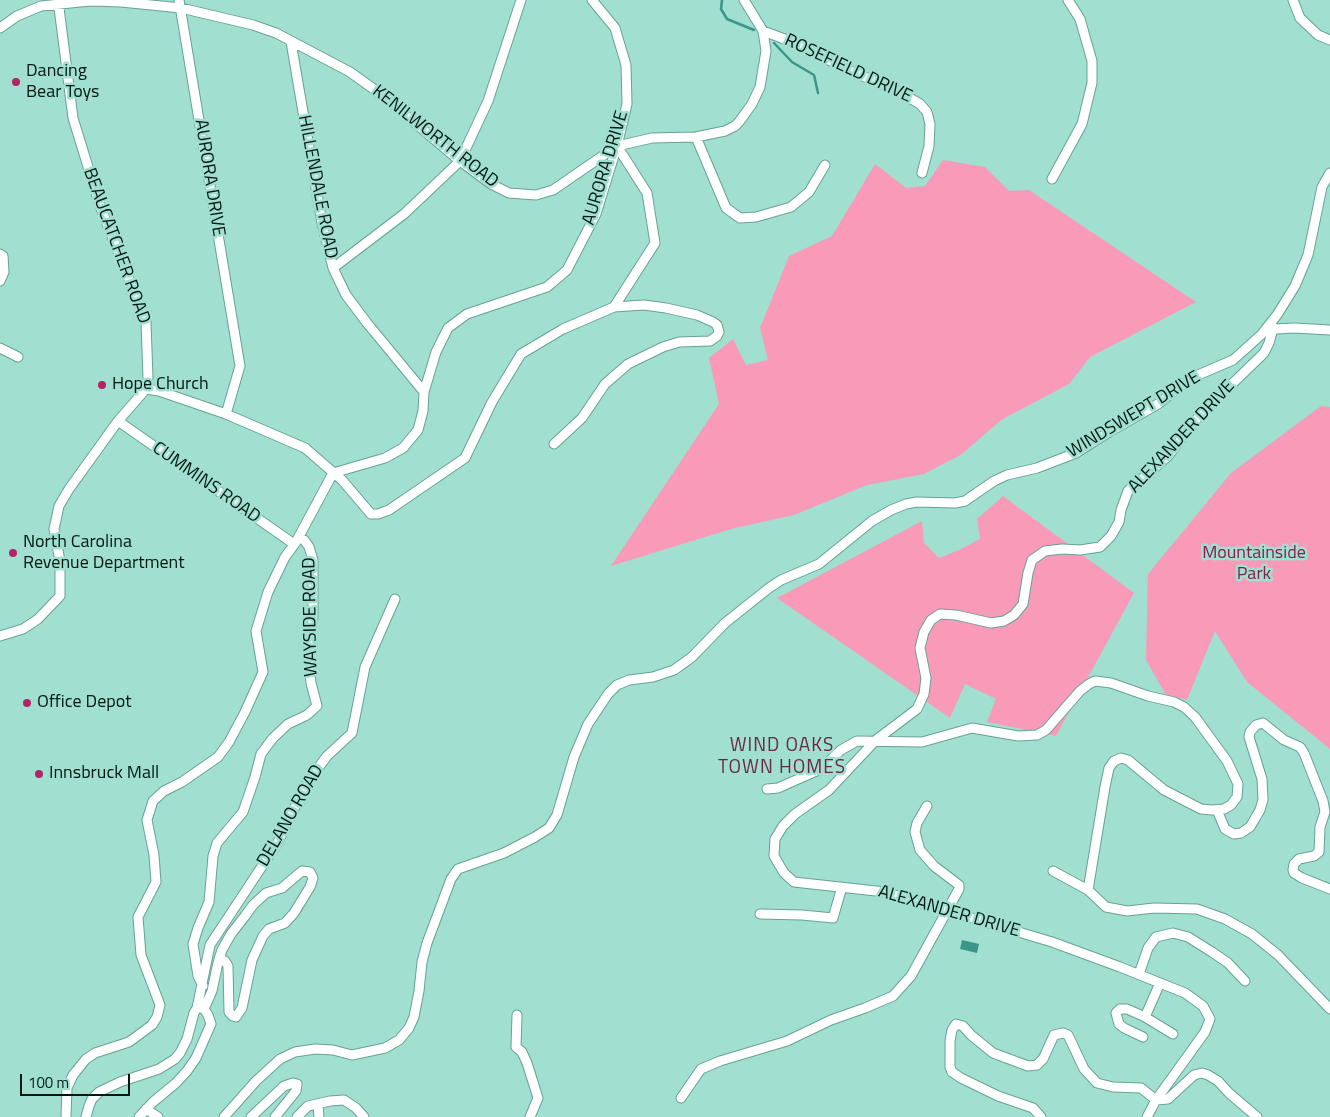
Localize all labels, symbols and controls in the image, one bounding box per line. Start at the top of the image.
street label: ROSEFIELD DRIVE [781,30,915,108]
place label: Dancing Bear Toys [26,61,99,104]
marker: Dancing Bear Toys [10,76,22,88]
street label: KENILWORTH ROAD [368,81,502,193]
street label: AURORA DRIVE [578,108,634,228]
street label: HILLENDALE ROAD [293,113,341,261]
street label: AURORA DRIVE [189,118,229,238]
street label: BEAUCATCHER ROAD [78,165,154,327]
street label: WINDSWEPT DRIVE [1064,367,1204,463]
place label: Hope Church [112,374,209,396]
street label: ALEXANDER DRIVE [1124,376,1240,498]
marker: Hope Church [96,379,108,391]
street label: CUMMINS ROAD [148,438,264,528]
place label: North Carolina Revenue Department [23,532,185,574]
park label: Mountainside Park [1202,543,1306,586]
marker: North Carolina Revenue Department [7,547,19,559]
street label: WAYSIDE ROAD [299,557,323,677]
place label: Office Depot [37,692,131,714]
marker: Office Depot [21,697,33,709]
district label: WIND OAKS TOWN HOMES [717,735,847,779]
street label: DELANO ROAD [253,761,329,871]
place label: Innsbruck Mall [49,763,159,785]
marker: Innsbruck Mall [33,768,45,780]
street label: ALEXANDER DRIVE [876,881,1022,943]
scale bar [22,1064,132,1096]
text: 100 m [28,1071,69,1094]

